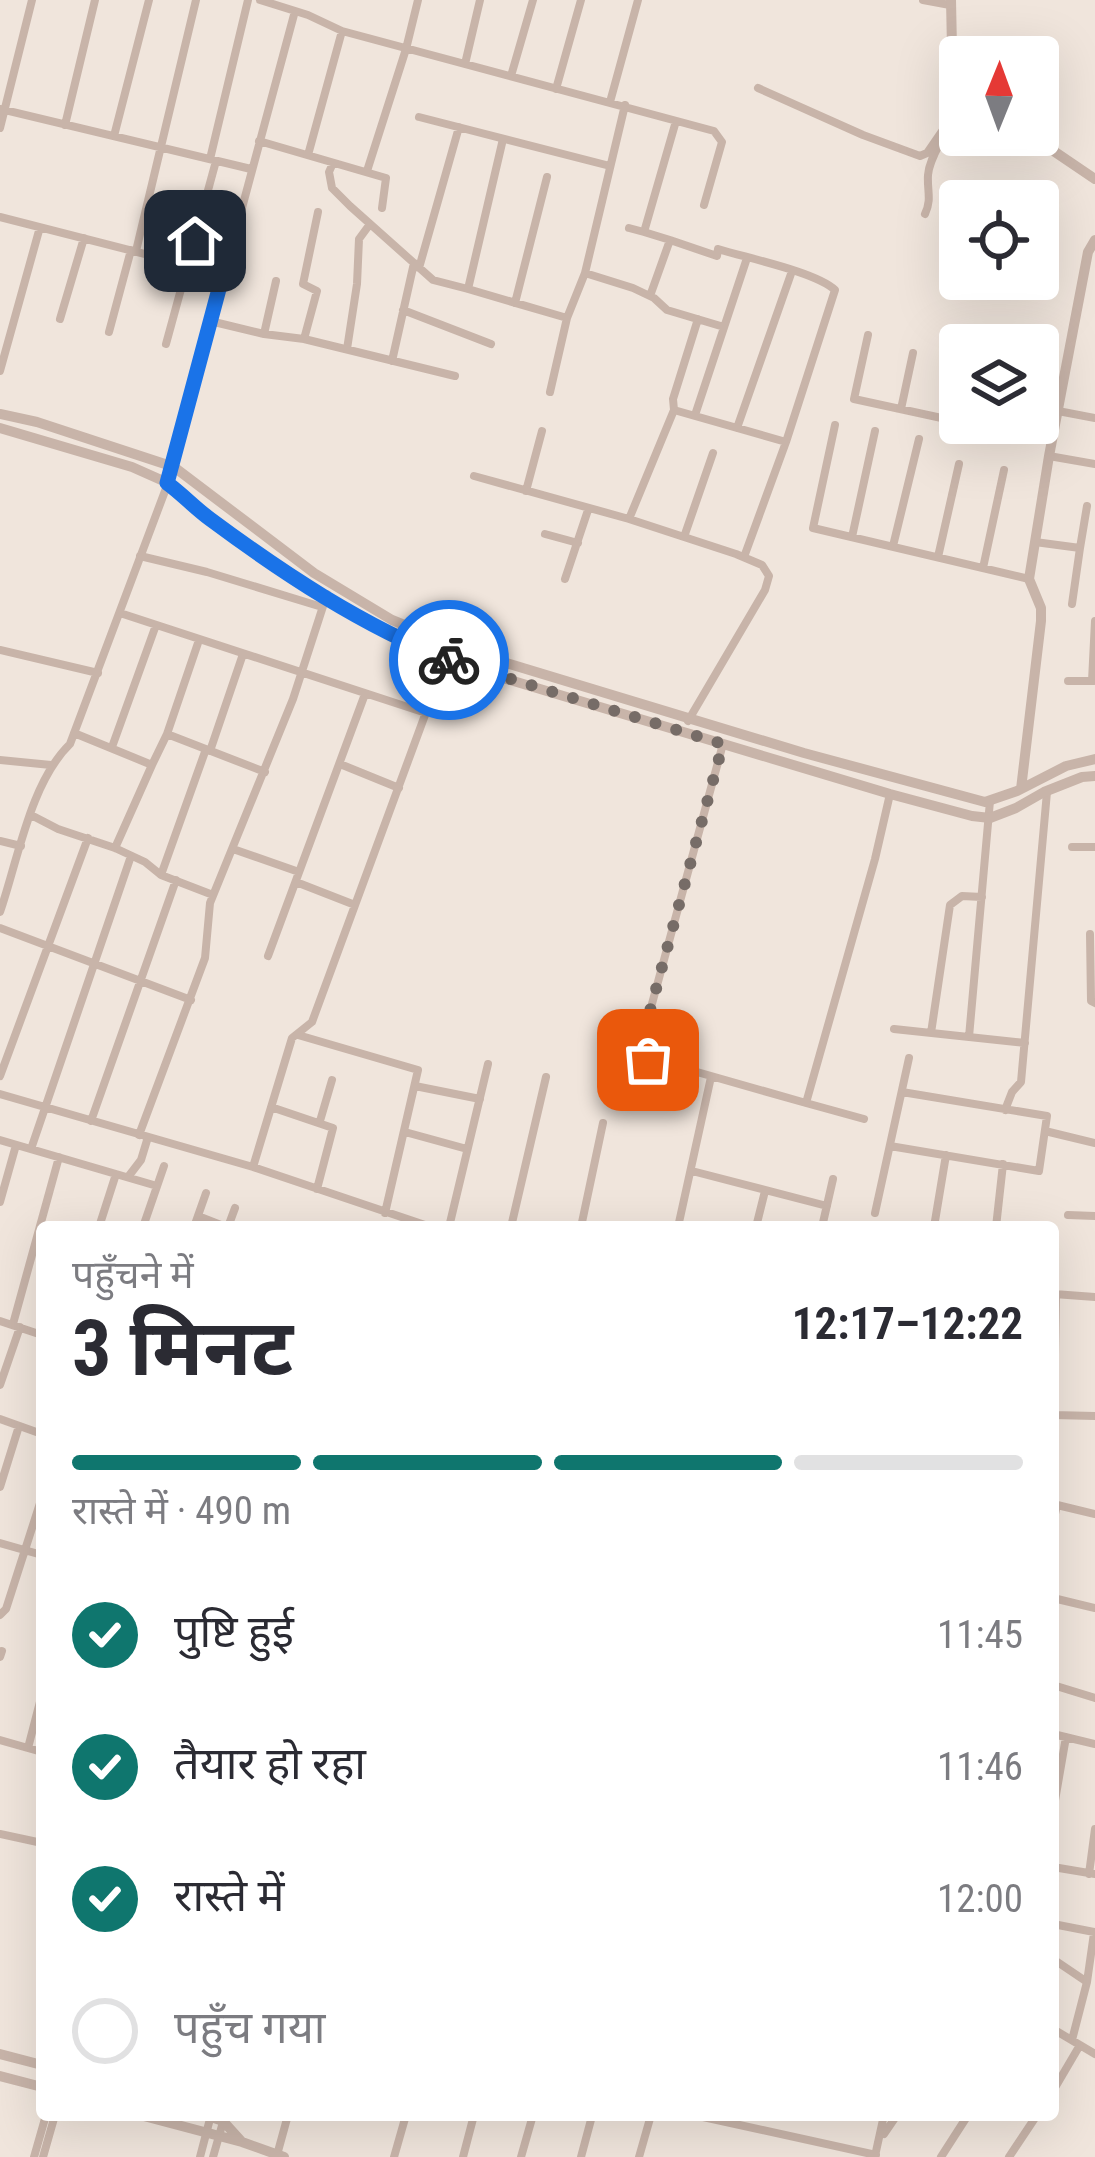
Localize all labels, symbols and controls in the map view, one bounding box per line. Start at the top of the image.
north arrow [939,36,1059,156]
map controls [939,36,1059,444]
button: locate [939,180,1059,300]
pin [144,190,246,292]
icon: home [162,208,228,274]
button: layers [939,324,1059,444]
courier [389,600,509,720]
icon: bike [416,627,482,693]
pin [597,1009,699,1111]
icon: bag [615,1027,681,1093]
text: पहुँचने में [72,1252,194,1298]
text: 12:17–12:22 [792,1297,1023,1350]
text: 3 मिनट [72,1303,293,1394]
text: रास्ते में · 490 m [72,1488,291,1534]
icon: check [72,1602,138,1668]
text: पुष्टि हुई [174,1605,294,1658]
text: 11:45 [937,1612,1023,1658]
icon: check [72,1734,138,1800]
text: तैयार हो रहा [174,1737,366,1790]
text: 11:46 [937,1744,1023,1790]
icon: check [72,1866,138,1932]
text: रास्ते में [174,1869,284,1922]
text: 12:00 [937,1876,1023,1922]
text: पहुँच गया [174,2001,325,2054]

